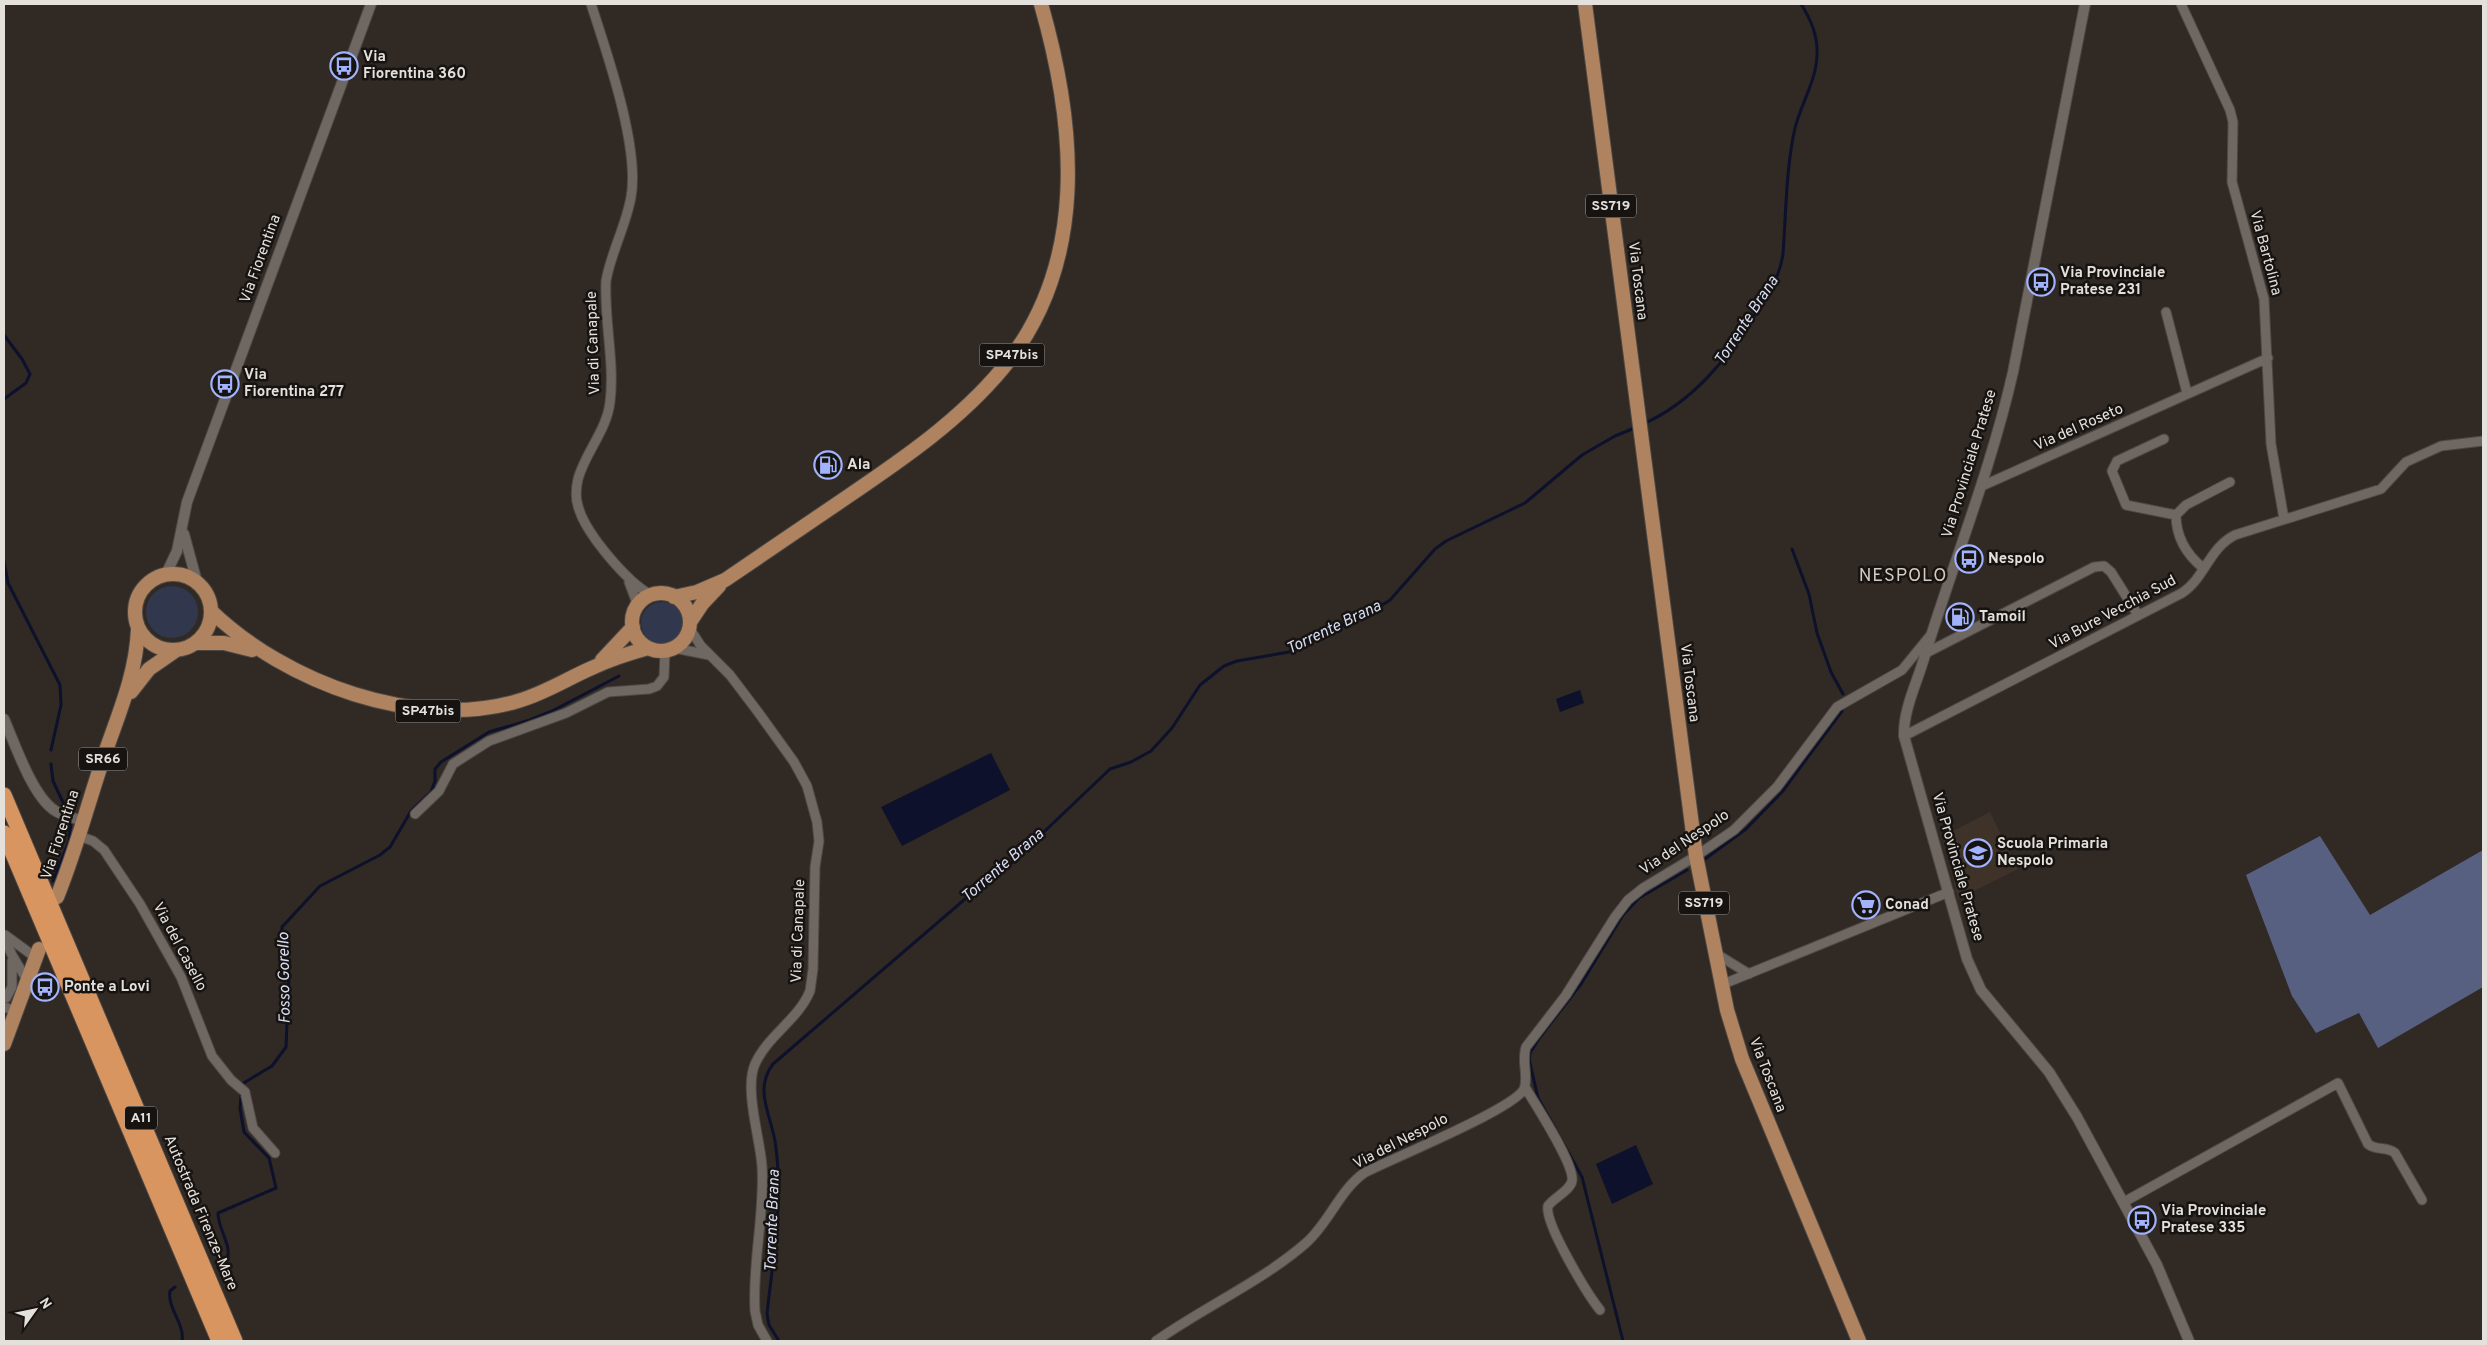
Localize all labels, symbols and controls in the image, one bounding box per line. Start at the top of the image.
place label: Via Fiorentina 360 [363,48,466,84]
bus stop icon: Via Fiorentina 360 [329,51,359,81]
road number: SS719 [1586,195,1636,218]
street label: Via Bartolina [2245,208,2285,298]
street label: Via Fiorentina [236,212,286,306]
street label: Via Toscana [1623,241,1651,321]
place label: Via Provinciale Pratese 231 [2060,264,2165,300]
bus stop icon: Via Provinciale Pratese 231 [2026,267,2056,297]
water label: Torrente Brana [1711,272,1784,370]
street label: Via di Canapale [583,291,605,395]
road number: SP47bis [980,344,1044,366]
place label: Via Fiorentina 277 [244,366,344,402]
bus stop icon: Via Fiorentina 277 [210,369,240,399]
street label: Via Provinciale Pratese [1938,388,2002,540]
street label: Via del Roseto [2032,400,2126,456]
fuel station icon: Ala [813,450,843,480]
place label: Ala [847,456,870,475]
bus stop icon: Nespolo [1954,544,1984,574]
place label: Nespolo [1988,550,2045,569]
district label: NESPOLO [1859,565,1947,588]
street label: Via Bure Vecchia Sud [2046,571,2180,655]
water label: Torrente Brana [1283,596,1385,660]
fuel station icon: Tamoil [1945,602,1975,632]
place label: Tamoil [1979,608,2026,627]
street label: Via Toscana [1675,643,1703,723]
road number: SP47bis [396,699,460,722]
road number: SR66 [79,748,127,771]
street label: Via Fiorentina [38,788,84,882]
street label: Via Provinciale Pratese [1927,790,1987,944]
street label: Via del Nespolo [1637,806,1733,880]
water label: Torrente Brana [958,824,1049,907]
place label: Scuola Primaria Nespolo [1997,835,2108,871]
school or university icon: Scuola Primaria Nespolo [1963,838,1993,868]
street label: Via di Canapale [788,879,810,983]
supermarket icon: Conad [1851,890,1881,920]
road number: SS719 [1679,891,1729,914]
place label: Conad [1885,896,1929,915]
street label: Via del Casello [148,899,210,995]
water label: Fosso Gorello [274,932,296,1024]
bus stop icon: Ponte a Lovi [30,972,60,1002]
place label: Ponte a Lovi [64,978,150,997]
street label: Via Toscana [1744,1035,1790,1115]
road number: A11 [125,1106,157,1130]
street label: Via del Nespolo [1350,1110,1452,1174]
street label: Autostrada Firenze-Mare [159,1133,241,1293]
water label: Torrente Brana [761,1168,785,1273]
place label: Via Provinciale Pratese 335 [2161,1202,2266,1238]
bus stop icon: Via Provinciale Pratese 335 [2127,1205,2157,1235]
north arrow [10,1285,60,1335]
text: N [35,1295,55,1313]

